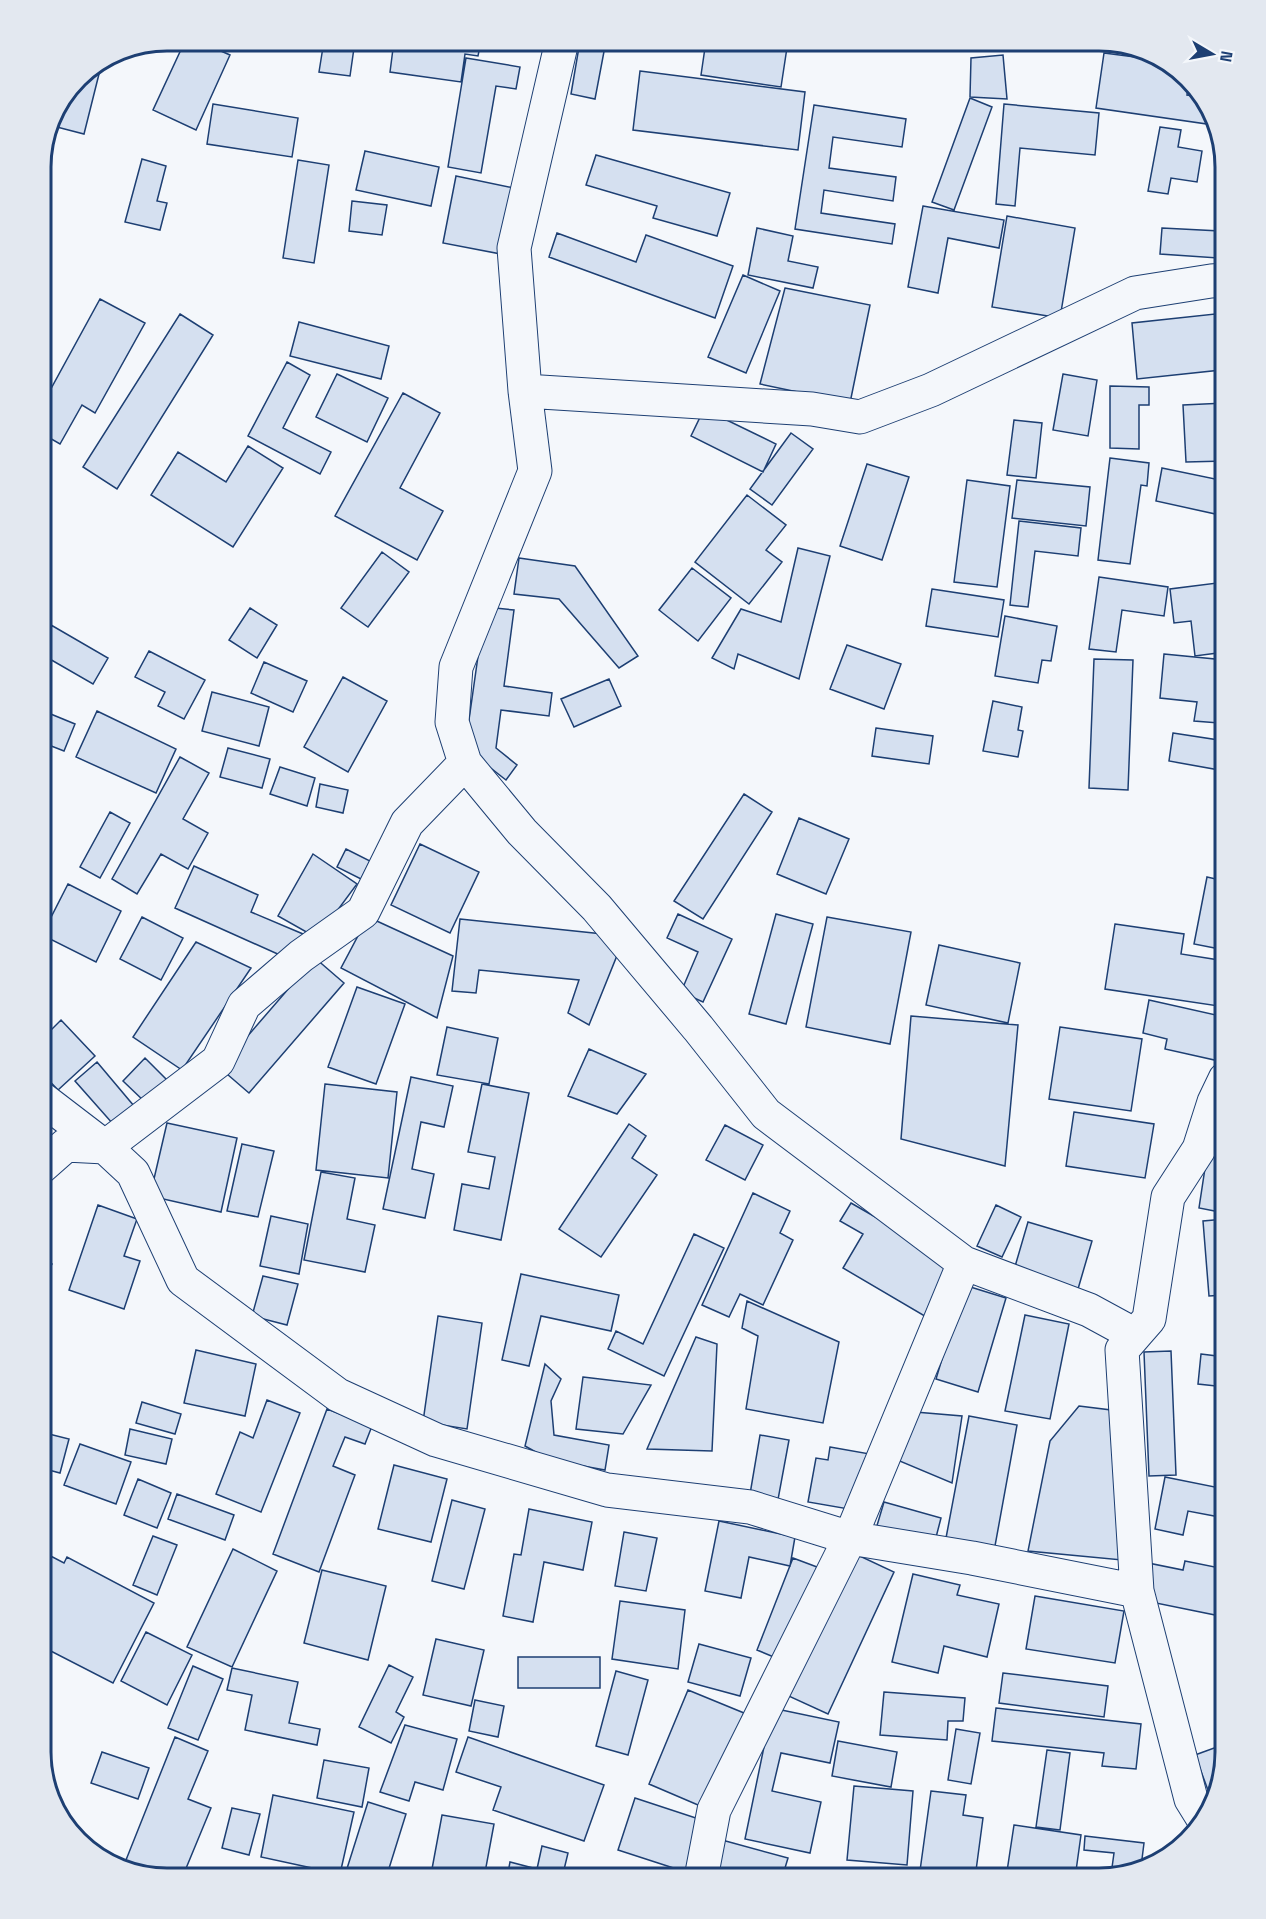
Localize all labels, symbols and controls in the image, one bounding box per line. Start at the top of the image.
north arrow [1182,24,1242,84]
text: N [1215,49,1238,64]

